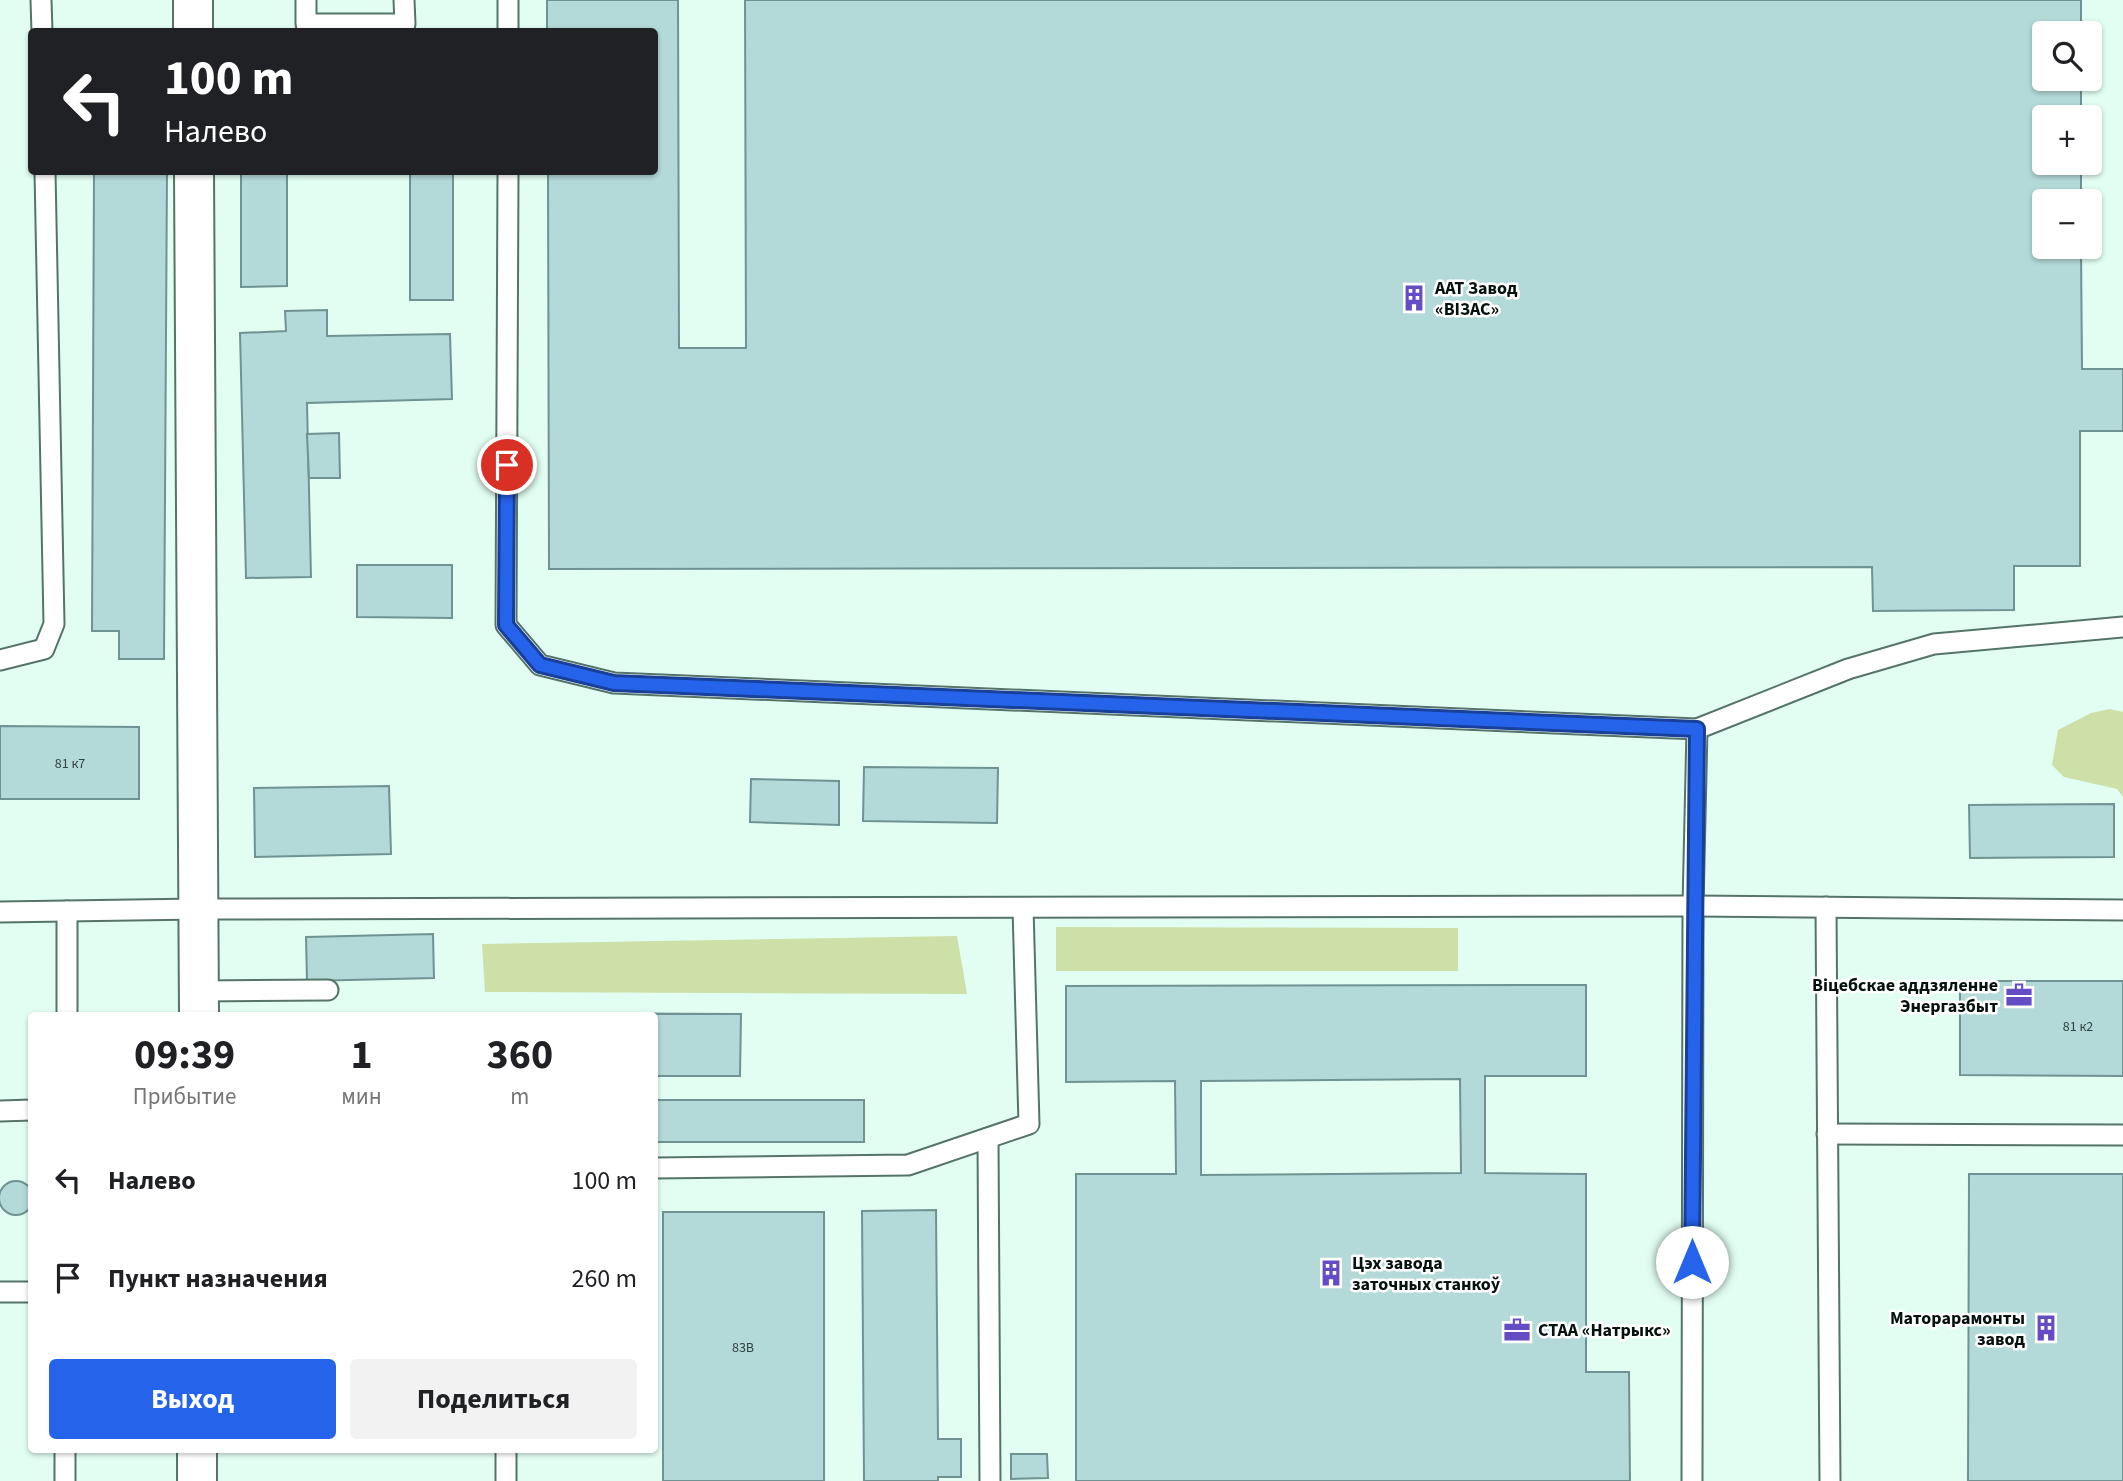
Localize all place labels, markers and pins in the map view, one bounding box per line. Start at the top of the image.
place label: ААТ Завод «ВІЗАС» [1434,276,1518,322]
building icon: ААТ Завод «ВІЗАС» [1399,283,1429,313]
pin [477,435,537,495]
place label: Віцебскае аддзяленне Энергазбыт [1812,973,1998,1019]
office icon: Віцебскае аддзяленне Энергазбыт [2004,980,2034,1010]
place label: Цэх завода заточных станкоў [1352,1251,1501,1297]
building icon: Цэх завода заточных станкоў [1316,1258,1346,1288]
place label: Маторарамонты завод [1890,1306,2025,1352]
building icon: Маторарамонты завод [2031,1313,2061,1343]
office icon: СТАА «Натрыкс» [1502,1315,1532,1345]
place label: СТАА «Натрыкс» [1538,1318,1671,1343]

